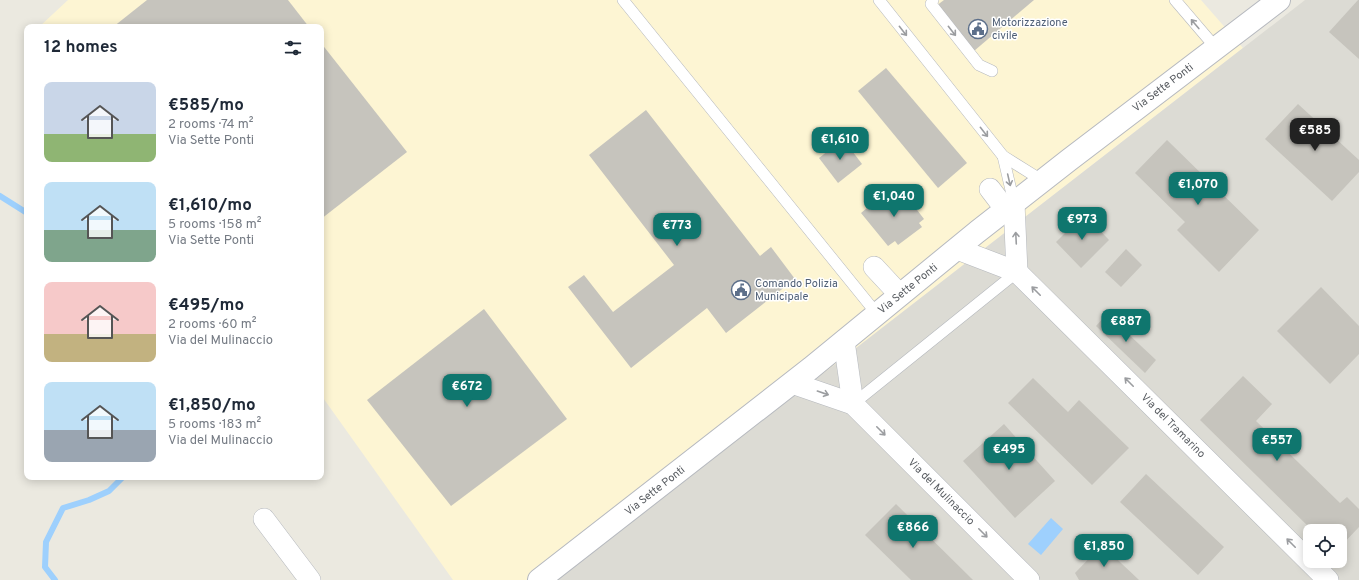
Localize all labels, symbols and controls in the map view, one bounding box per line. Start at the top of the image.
place label: Motorizzazione civile [992,16,1068,43]
public building icon: Motorizzazione civile [967,18,989,40]
one-way arrow [1191,19,1200,29]
one-way arrow [899,25,908,36]
one-way arrow [948,26,957,37]
text: 12 homes [44,37,118,59]
icon: filters [282,37,304,59]
street label: Via Sette Ponti [1130,60,1196,116]
text: €585/mo [168,95,244,117]
icon: home [76,98,124,146]
text: 2 rooms · 74 m² [168,117,253,133]
pin: €585 [1291,118,1339,152]
text: €585 [1299,123,1331,139]
pin: €1,610 [807,127,873,161]
one-way arrow [980,127,989,138]
text: €1,610 [821,132,859,148]
text: Via Sette Ponti [168,133,254,149]
pin: €1,070 [1165,172,1231,206]
one-way arrow [1006,173,1013,186]
text: €1,070 [1178,177,1218,193]
pin: €1,040 [861,184,927,218]
text: €1,040 [873,189,915,205]
text: €1,610/mo [168,195,252,217]
icon: home [76,198,124,246]
pin: €973 [1058,207,1106,241]
text: €973 [1067,212,1097,228]
pin: €773 [653,213,701,247]
text: 5 rooms · 158 m² [168,217,261,233]
text: €773 [662,218,692,234]
one-way arrow [1012,232,1019,245]
text: Via Sette Ponti [168,233,254,249]
street label: Via Sette Ponti [875,261,941,317]
place label: Comando Polizia Municipale [755,277,838,304]
public building icon: Comando Polizia Municipale [730,279,752,301]
one-way arrow [1031,286,1041,296]
text: €495/mo [168,295,244,317]
icon: home [76,298,124,346]
pin: €887 [1102,309,1150,343]
text: €887 [1110,314,1142,330]
text: 2 rooms · 60 m² [168,317,257,333]
text: Via del Mulinaccio [168,333,273,349]
pin: €672 [443,374,491,408]
one-way arrow [1124,377,1134,387]
text: €672 [452,379,483,395]
one-way arrow [816,390,829,397]
street label: Via del Tramarino [1138,391,1208,461]
text: €1,850/mo [168,395,256,417]
icon: home [76,398,124,446]
text: 5 rooms · 183 m² [168,417,261,433]
one-way arrow [876,426,886,436]
pin: €557 [1253,428,1301,462]
text: Via del Mulinaccio [168,433,273,449]
text: €557 [1261,433,1293,449]
pin: €495 [985,437,1033,471]
text: €495 [993,442,1025,458]
street label: Via del Mulinaccio [905,456,977,528]
street label: Via Sette Ponti [622,463,688,519]
pin: €866 [889,515,937,549]
text: €866 [897,520,929,536]
map controls [1303,524,1347,568]
button: locate [1303,524,1347,568]
one-way arrow [978,528,988,538]
pin: €1,850 [1071,534,1137,568]
one-way arrow [1286,538,1295,548]
text: €1,850 [1083,539,1125,555]

